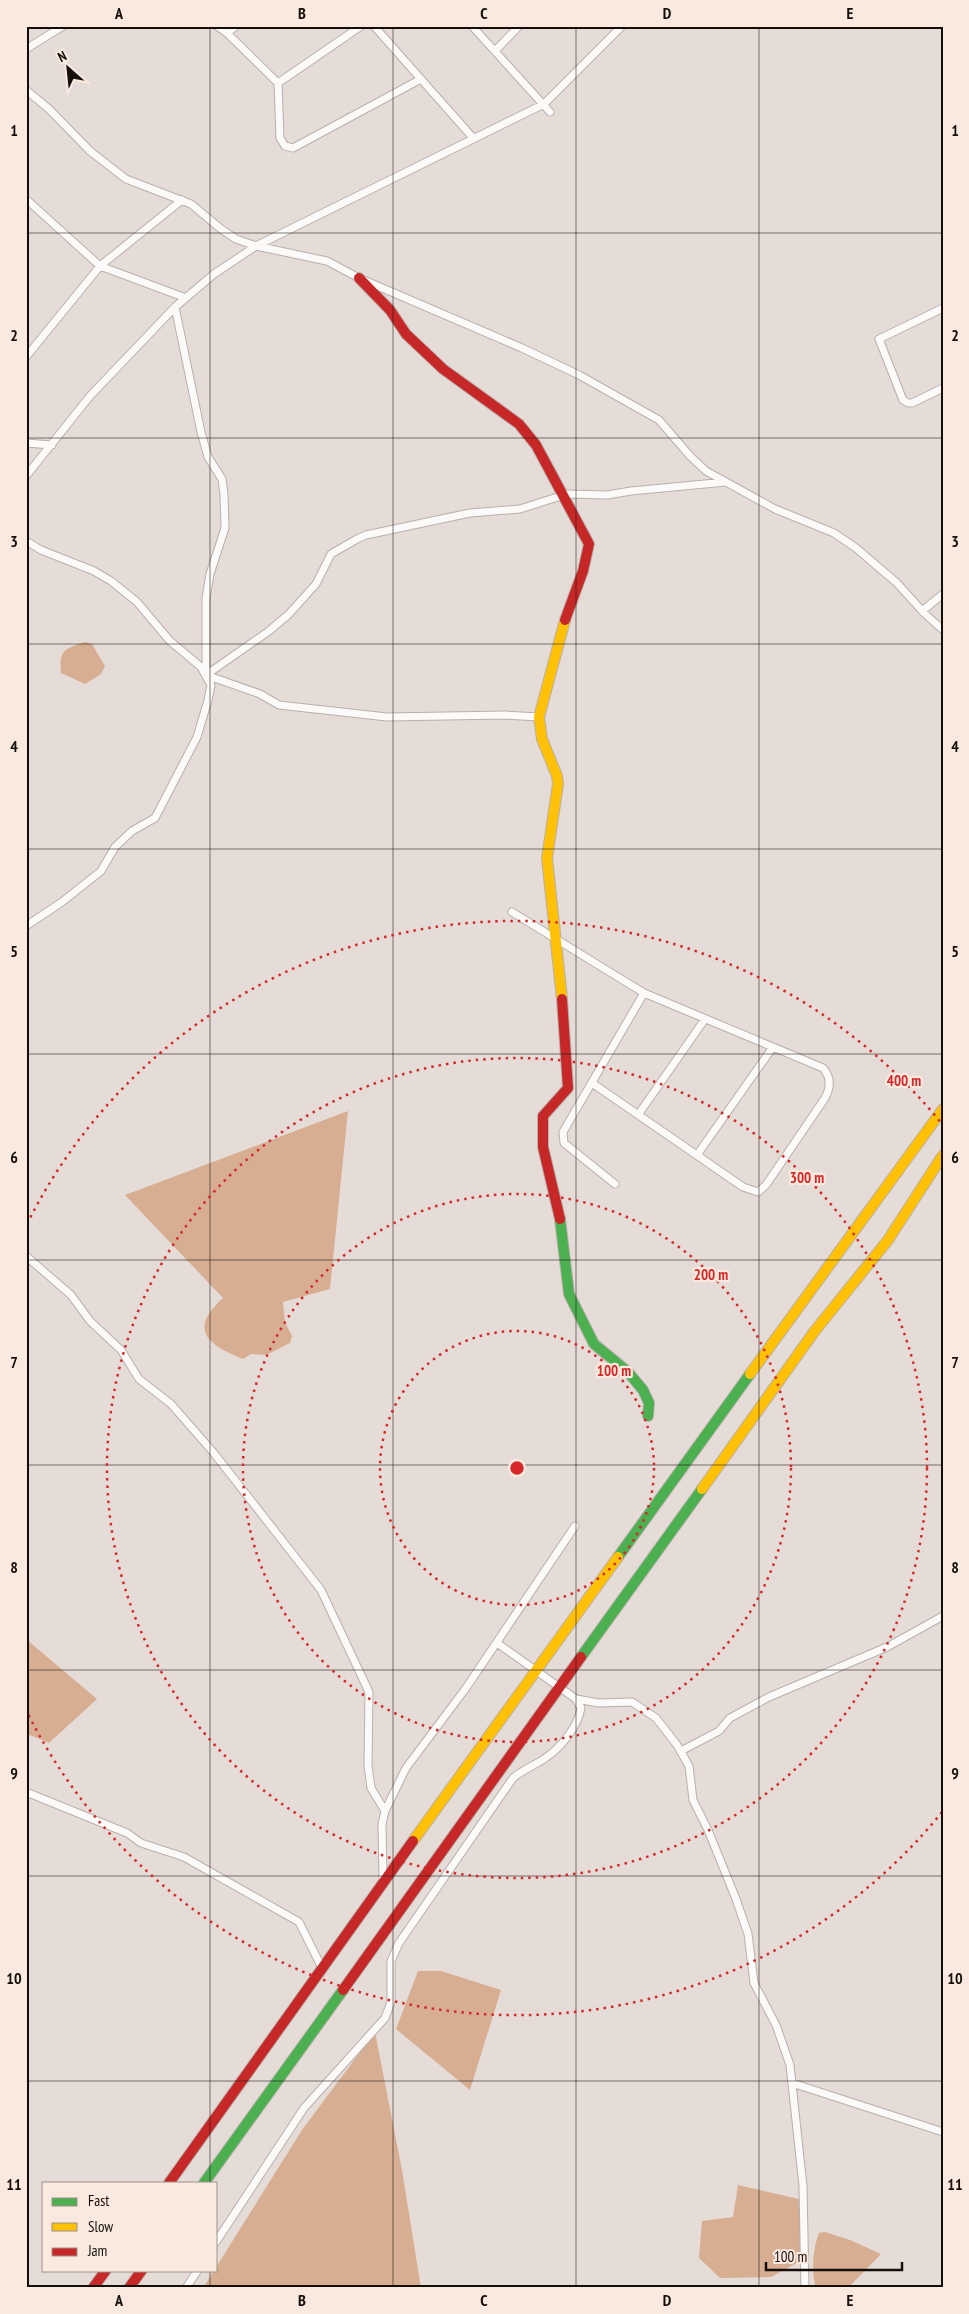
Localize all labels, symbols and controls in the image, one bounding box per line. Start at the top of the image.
text: A [114,3,124,23]
text: B [298,3,306,23]
text: C [480,3,488,23]
text: D [663,3,672,23]
text: E [847,3,854,23]
north arrow [42,42,92,92]
text: N [55,47,70,66]
text: 1 [10,120,18,140]
text: 1 [951,120,959,140]
text: 2 [10,325,18,345]
text: 2 [951,325,959,345]
text: 3 [10,531,18,551]
text: 3 [951,531,959,551]
text: 4 [10,736,18,756]
text: 4 [951,736,959,756]
text: 5 [10,941,18,961]
text: 5 [951,941,959,961]
text: 400 m [887,1071,921,1090]
text: 6 [10,1147,18,1167]
text: 6 [951,1147,959,1167]
text: 300 m [790,1168,824,1187]
text: 200 m [694,1265,728,1284]
text: 7 [10,1352,18,1372]
text: 7 [951,1352,959,1372]
text: 100 m [597,1361,631,1380]
centre of rings [508,1459,526,1477]
text: 8 [10,1557,18,1577]
text: 8 [951,1557,959,1577]
text: 9 [10,1763,18,1783]
text: 9 [951,1763,959,1783]
text: 10 [6,1968,22,1988]
text: 10 [947,1968,963,1988]
text: 11 [6,2174,22,2194]
text: 11 [947,2174,963,2194]
legend [42,2182,218,2272]
text: Fast [88,2191,109,2210]
text: Slow [88,2217,113,2236]
scale bar [766,2239,903,2271]
text: Jam [87,2241,107,2260]
text: 100 m [774,2247,807,2266]
text: A [114,2290,124,2310]
text: B [298,2290,306,2310]
text: C [480,2290,488,2310]
text: D [663,2290,672,2310]
text: E [847,2290,854,2310]

